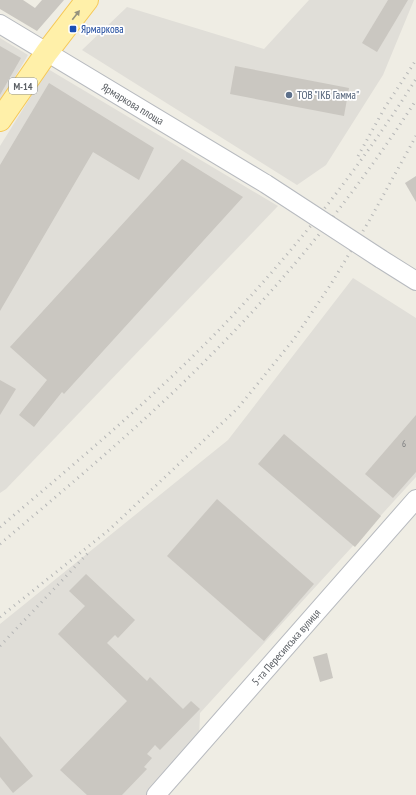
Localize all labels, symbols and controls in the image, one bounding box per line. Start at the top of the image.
one-way arrow [71,9,80,20]
place label: Ярмаркова [81,22,124,36]
marker: Ярмаркова [68,24,78,34]
road number: М-14 [9,78,37,94]
street label: Ярмаркова площа [99,80,166,128]
place label: ТОВ "ІКБ Гамма" [297,88,359,102]
marker: ТОВ "ІКБ Гамма" [284,90,294,100]
house number: 6 [402,438,406,449]
street label: 5-та Пересипська вулиця [249,606,323,688]

